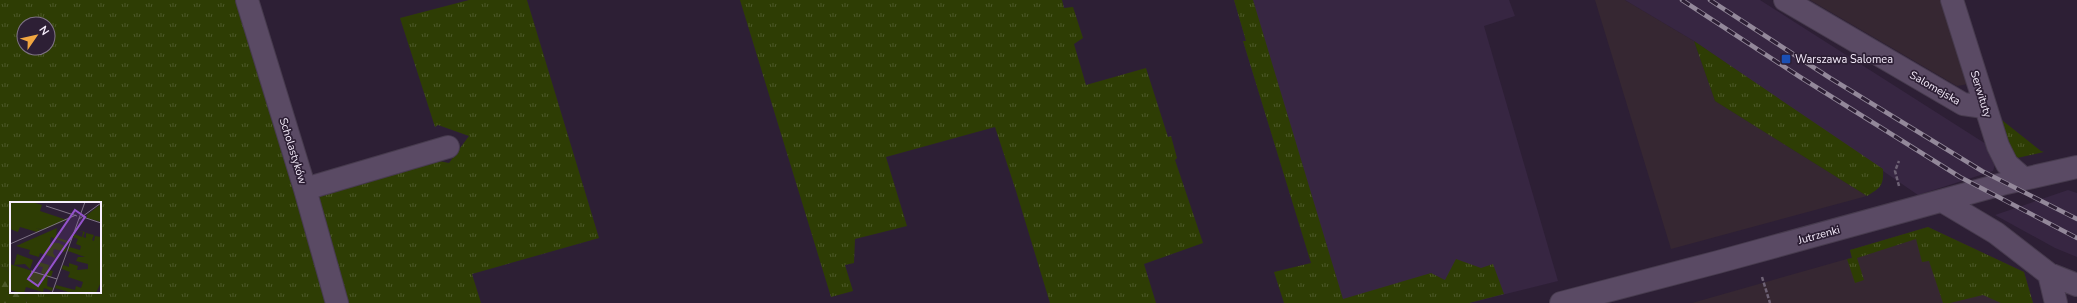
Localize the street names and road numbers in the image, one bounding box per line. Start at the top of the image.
street label: Salomejska [1907,67,1963,109]
street label: Serwituty [1967,69,1995,120]
street label: Scholastyków [276,116,310,186]
street label: Jutrzenki [1795,222,1842,248]

